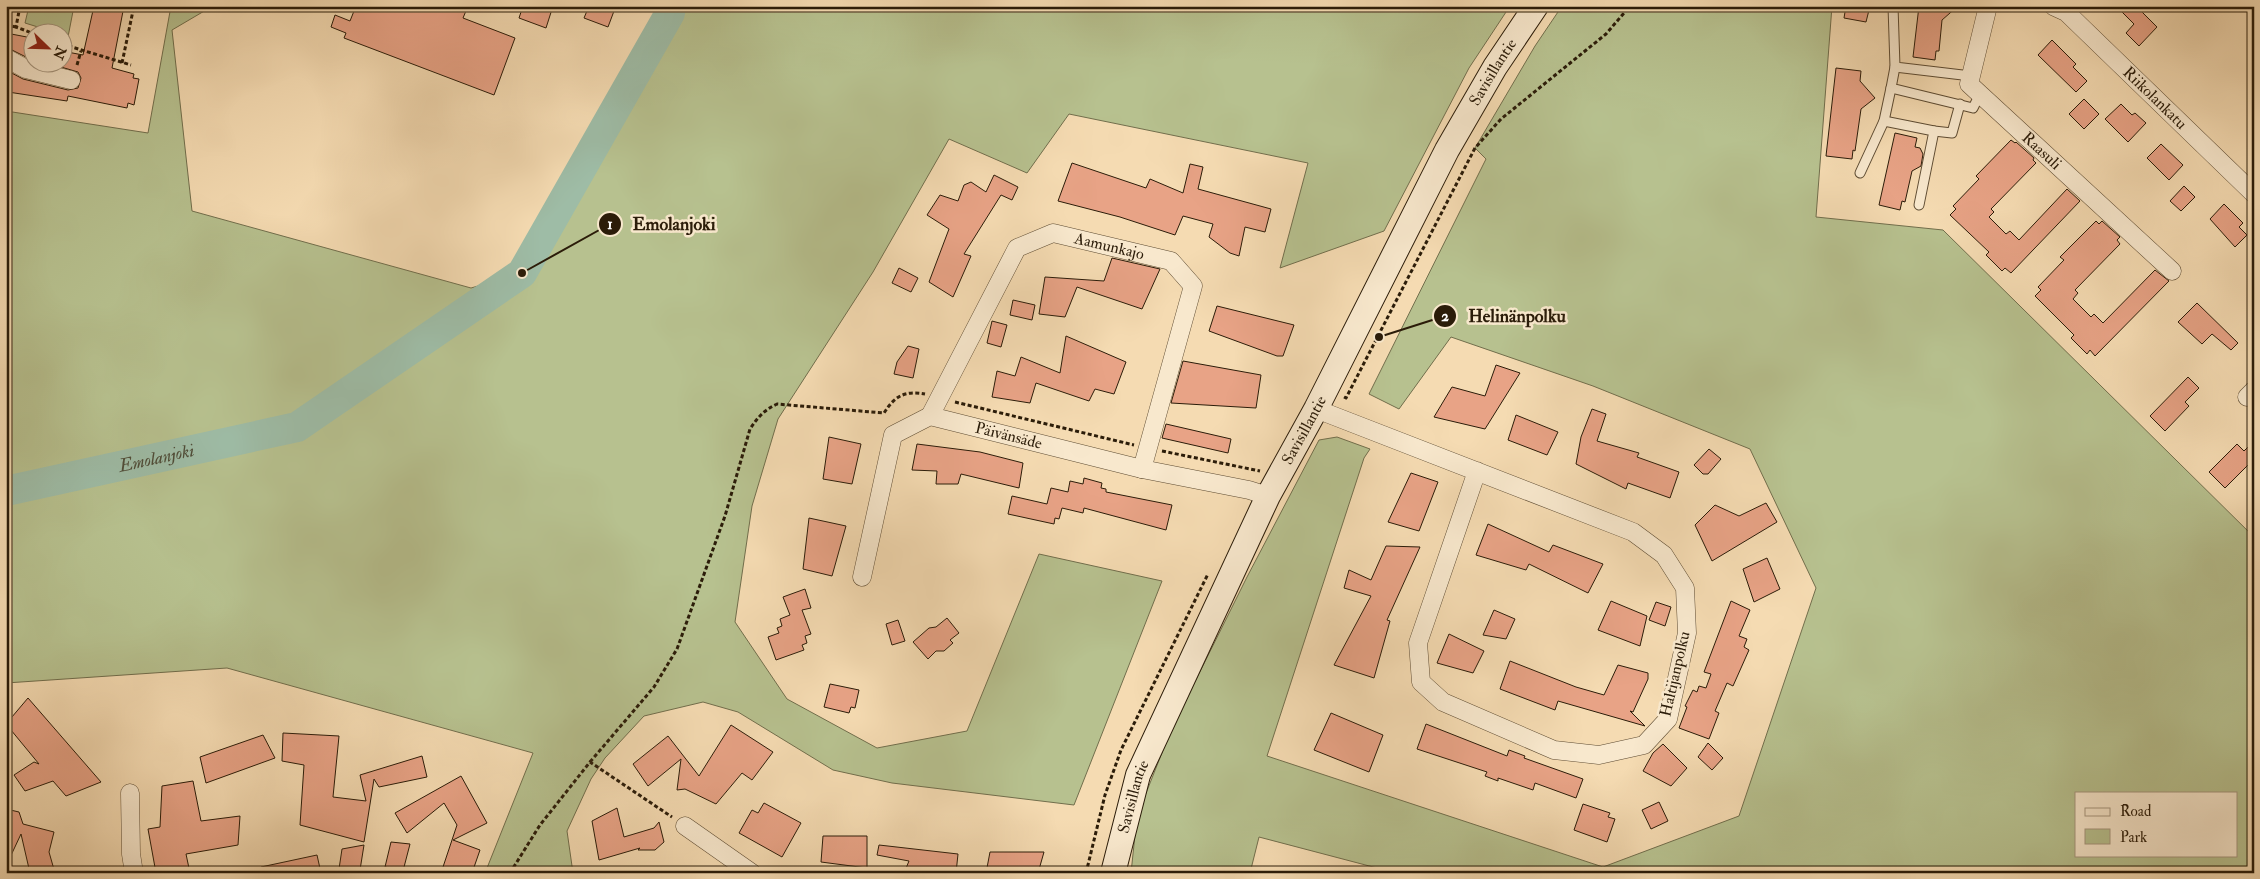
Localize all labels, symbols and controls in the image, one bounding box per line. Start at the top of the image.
north arrow [22,22,72,72]
street label: Savisillantie [1465,34,1521,109]
text: N [49,43,70,62]
street label: Riikolankatu [2119,63,2191,134]
street label: Raasuli [2018,128,2066,174]
callout: Emolanjoki [598,207,726,240]
text: Emolanjoki [633,213,716,236]
text: 1 [607,215,613,234]
street label: Aamunkajo [1071,228,1146,264]
callout: Helinänpolku [1433,299,1575,332]
text: Helinänpolku [1468,305,1566,328]
text: 2 [1441,307,1449,326]
street label: Savisillantie [1277,392,1331,468]
street label: Päivänsäde [973,418,1045,454]
water label: Emolanjoki [116,438,196,478]
street label: Haltijanpolku [1655,629,1696,719]
street label: Savisillantie [1114,756,1154,835]
legend [2075,792,2238,856]
text: Road [2120,802,2152,821]
text: Park [2120,828,2147,847]

